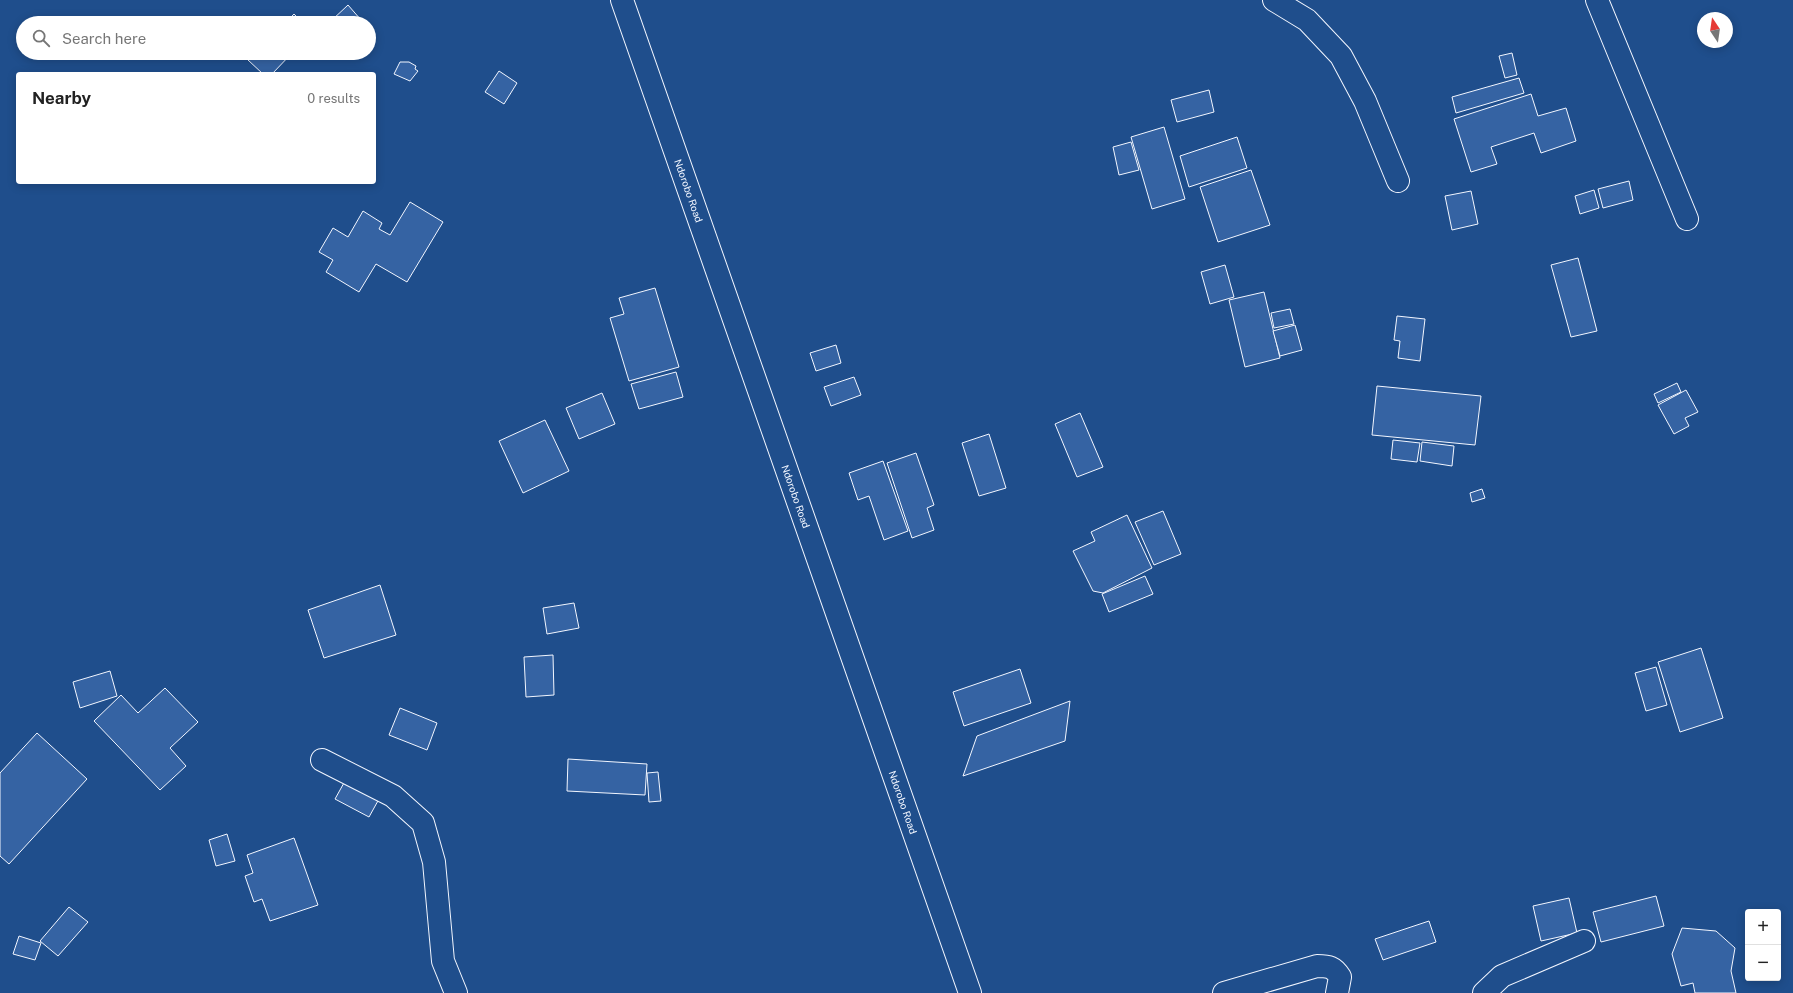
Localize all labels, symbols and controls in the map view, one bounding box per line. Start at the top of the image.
north arrow [1697,12,1733,48]
search box [16,16,376,60]
icon: search [30,27,52,49]
text: Search here [62,30,146,47]
text: Nearby [32,88,91,108]
text: 0 results [307,91,360,106]
street label: Ndorobo Road [672,157,705,224]
street label: Ndorobo Road [779,463,813,530]
street label: Ndorobo Road [886,769,920,835]
map controls [1745,909,1781,981]
button: + [1745,909,1781,945]
button: − [1745,945,1781,981]

